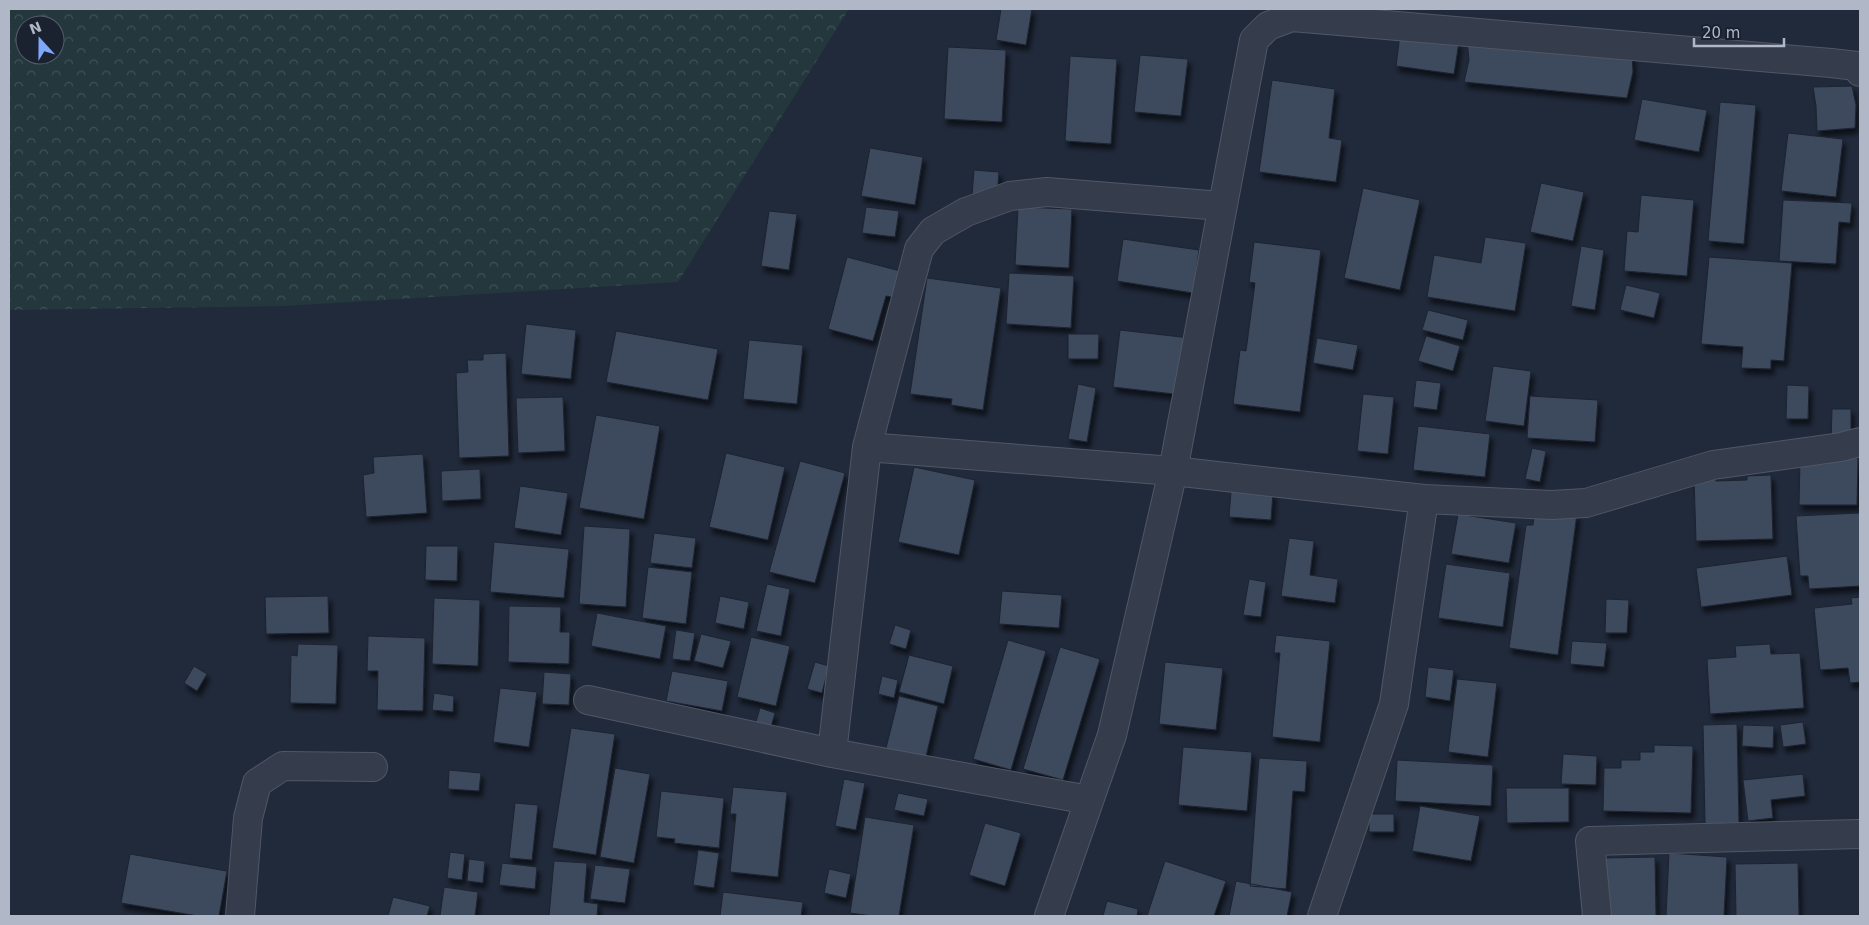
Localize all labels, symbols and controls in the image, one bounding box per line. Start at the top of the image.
north arrow [15,15,65,65]
scale bar [1694,15,1784,47]
text: N [27,18,44,37]
text: 20 m [1702,24,1740,42]

